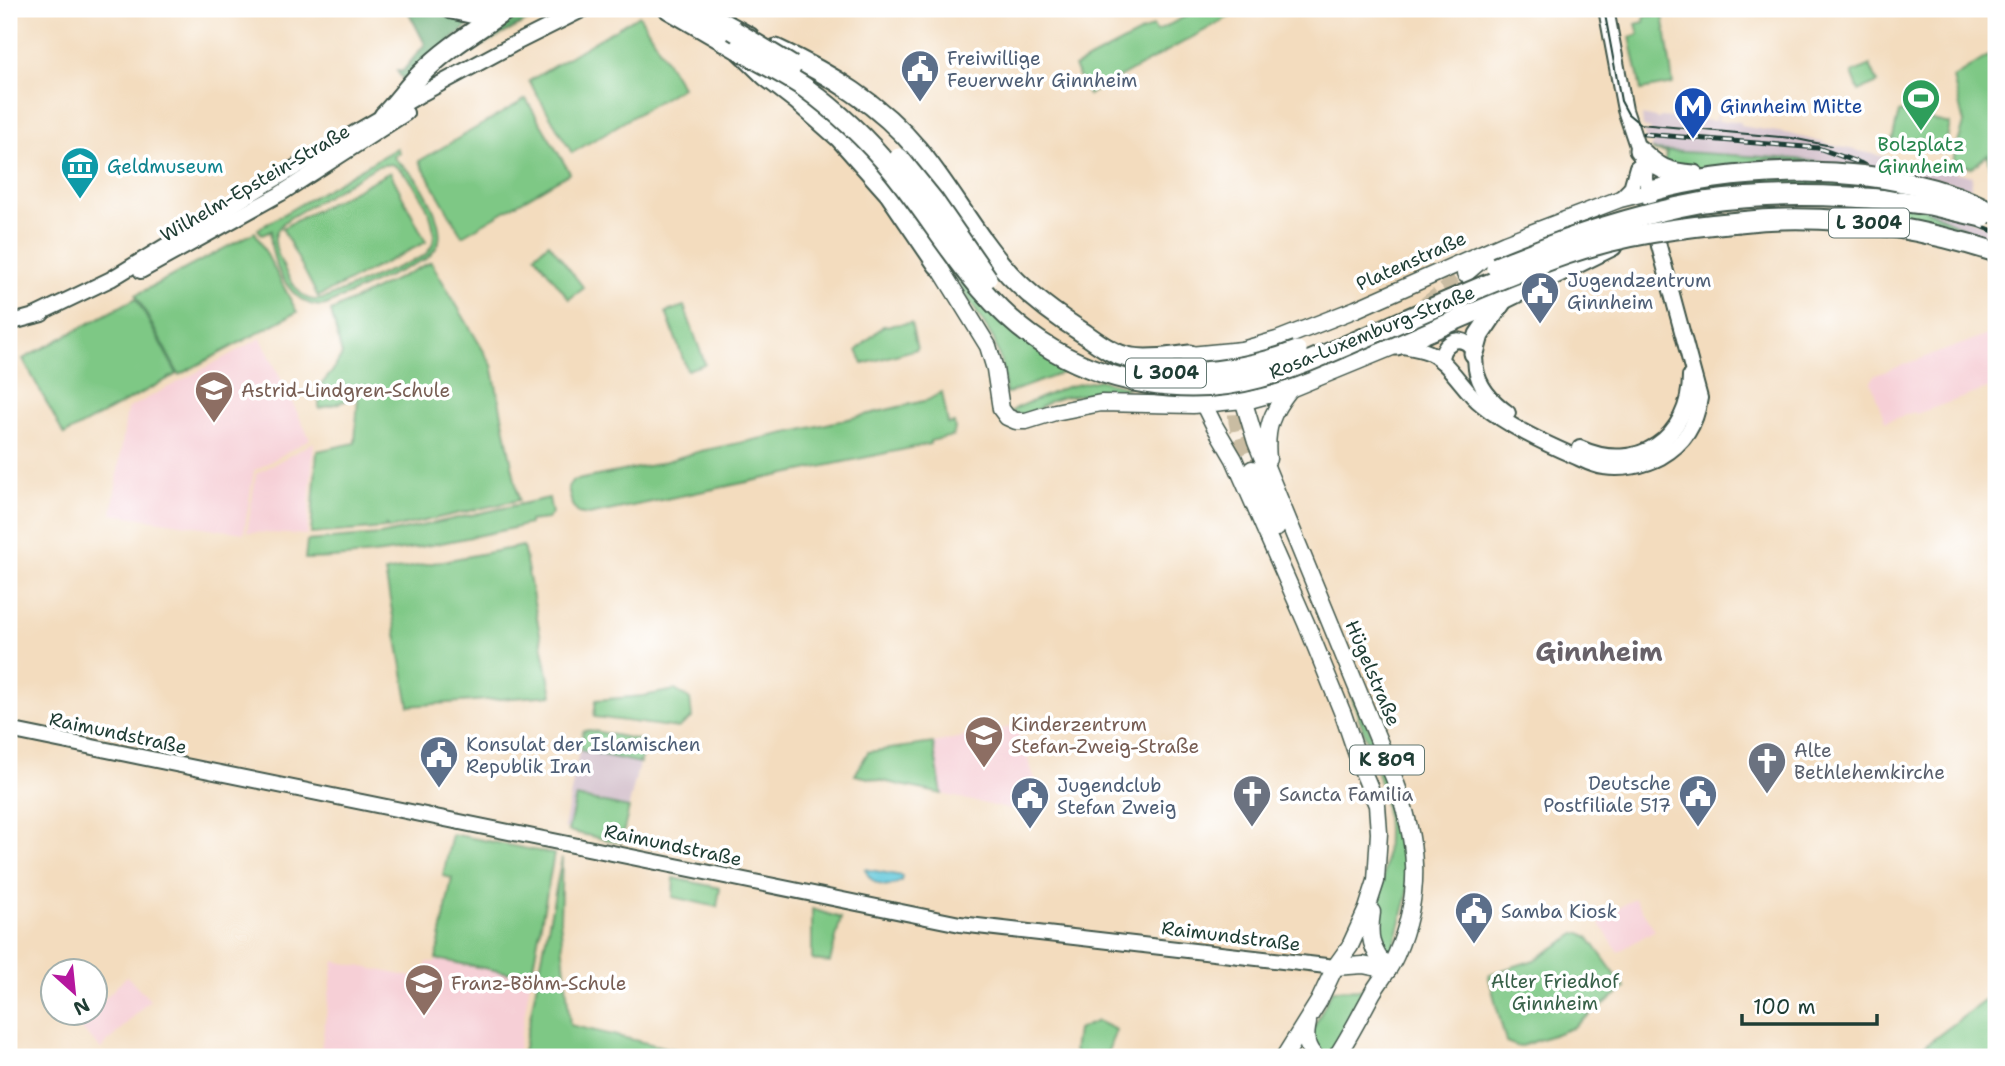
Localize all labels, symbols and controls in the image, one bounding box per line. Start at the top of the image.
place label: Freiwillige Feuerwehr Ginnheim [947,46,1137,93]
public building icon: Freiwillige Feuerwehr Ginnheim [899,48,941,103]
sports icon: Bolzplatz Ginnheim [1900,77,1942,132]
metro station icon: Ginnheim Mitte [1672,85,1714,140]
place label: Ginnheim Mitte [1720,94,1863,119]
street label: Wilhelm-Epstein-Straße [156,118,354,248]
place label: Bolzplatz Ginnheim [1878,132,1964,179]
museum icon: Geldmuseum [59,145,101,200]
place label: Geldmuseum [107,154,223,179]
road number: L 3004 [1829,208,1909,238]
street label: Platenstraße [1352,226,1470,296]
place label: Jugendzentrum Ginnheim [1567,268,1711,315]
public building icon: Jugendzentrum Ginnheim [1519,270,1561,325]
street label: Rosa-Luxemburg-Straße [1265,279,1479,385]
road number: L 3004 [1126,358,1206,388]
school or university icon: Astrid-Lindgren-Schule [193,369,235,424]
place label: Astrid-Lindgren-Schule [241,378,450,403]
street label: Hügelstraße [1339,616,1407,730]
district label: Ginnheim [1535,634,1663,669]
street label: Raimundstraße [47,706,189,760]
place label: Kinderzentrum Stefan-Zweig-Straße [1011,712,1199,759]
school or university icon: Kinderzentrum Stefan-Zweig-Straße [963,714,1005,769]
place label: Konsulat der Islamischen Republik Iran [466,732,700,779]
public building icon: Konsulat der Islamischen Republik Iran [418,734,460,789]
place label: Alte Bethlehemkirche [1794,738,1945,785]
church icon: Alte Bethlehemkirche [1746,740,1788,795]
road number: K 809 [1350,746,1424,774]
place label: Deutsche Postfiliale 517 [1543,771,1671,818]
place label: Jugendclub Stefan Zweig [1057,773,1176,820]
church icon: Sancta Familia [1231,773,1273,828]
public building icon: Deutsche Postfiliale 517 [1677,773,1719,828]
public building icon: Jugendclub Stefan Zweig [1009,775,1051,830]
place label: Sancta Familia [1279,782,1413,807]
street label: Raimundstraße [602,818,744,872]
public building icon: Samba Kiosk [1453,890,1495,945]
place label: Samba Kiosk [1501,899,1617,924]
street label: Raimundstraße [1160,915,1302,957]
north arrow [38,958,108,1028]
school or university icon: Franz-Böhm-Schule [403,962,445,1017]
park label: Alter Friedhof Ginnheim [1491,969,1620,1016]
place label: Franz-Böhm-Schule [451,971,626,996]
scale bar [1742,982,1877,1026]
text: N [69,992,94,1021]
text: 100 m [1753,993,1816,1021]

